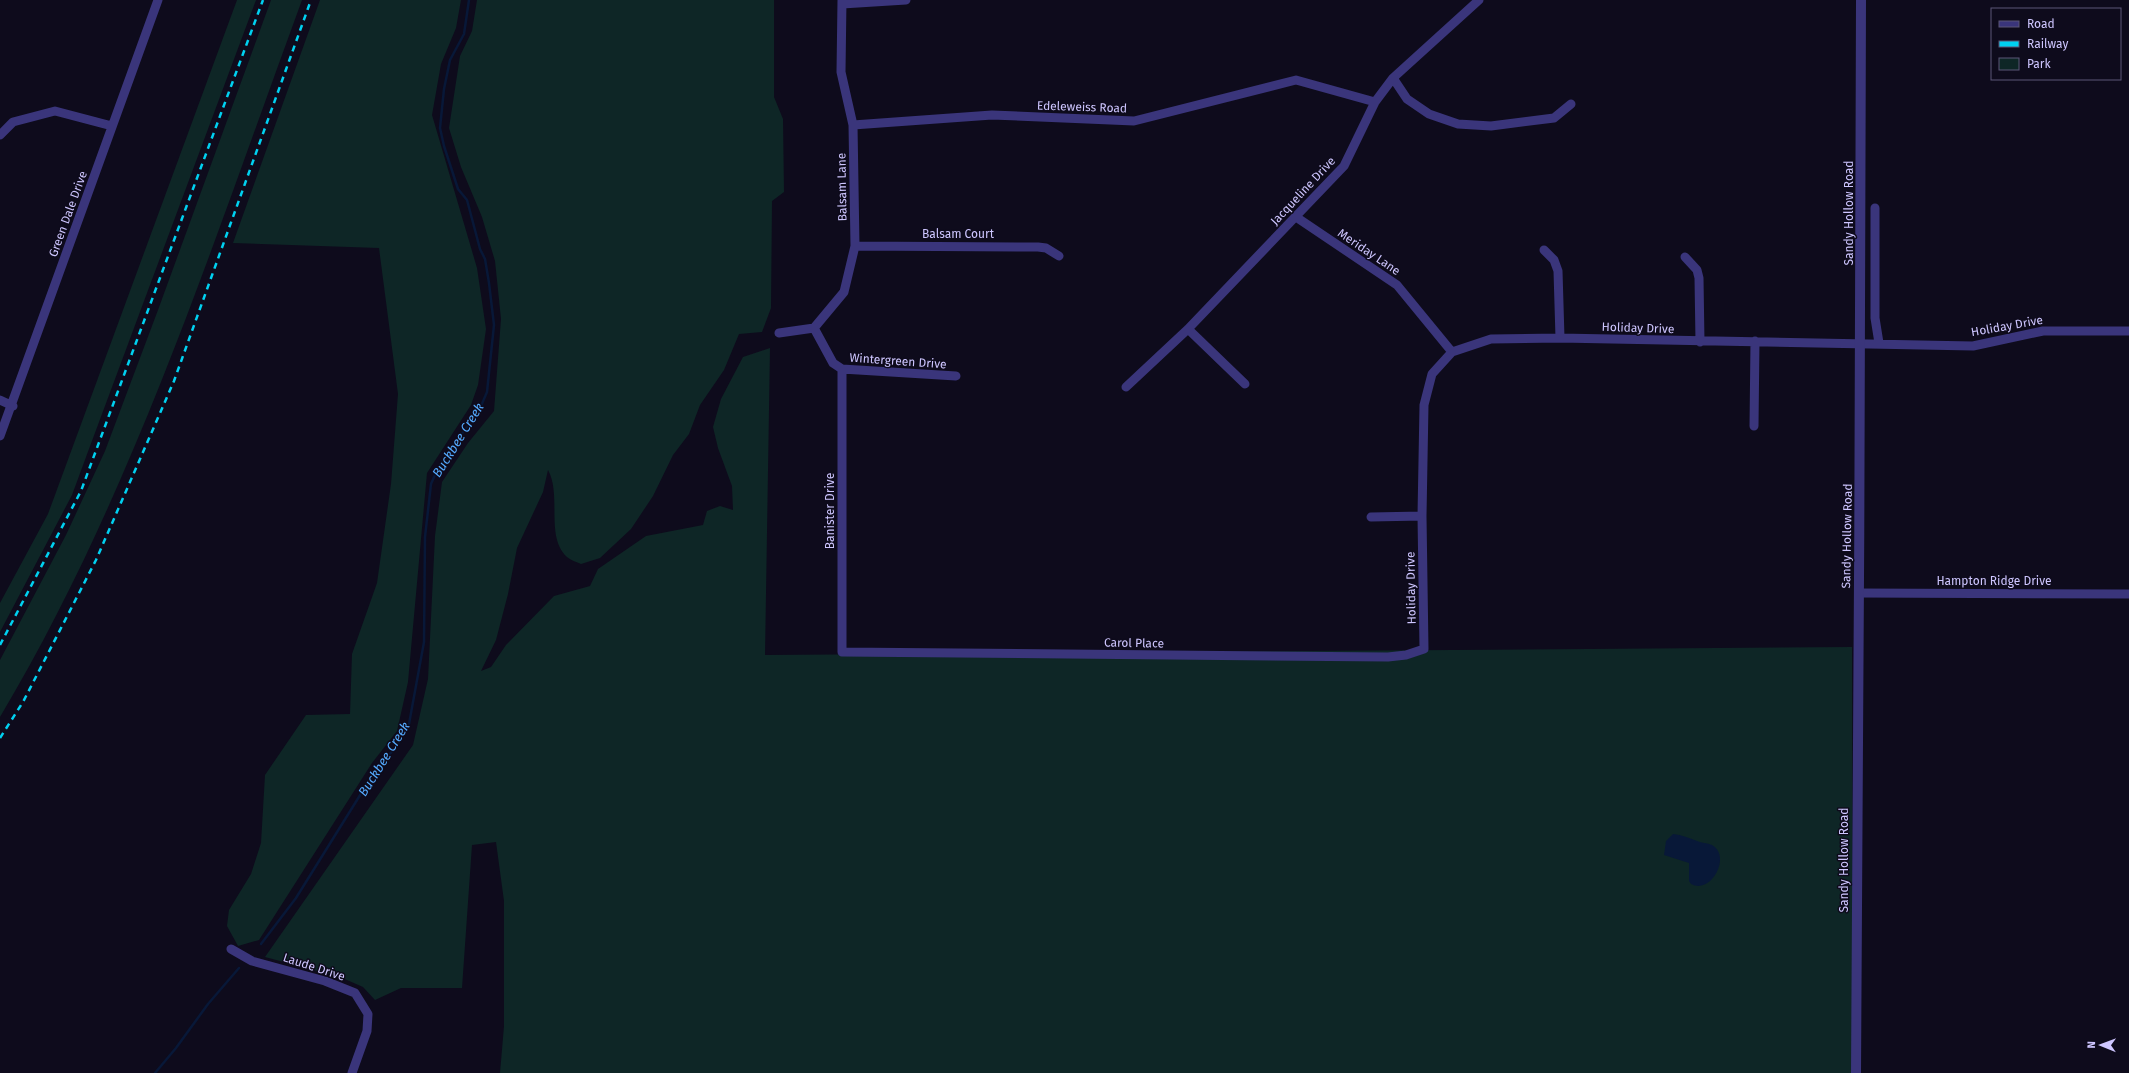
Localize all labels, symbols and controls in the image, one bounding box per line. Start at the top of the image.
legend [1991,8,2121,80]
text: Road [2027,17,2055,31]
text: Railway [2027,37,2068,51]
text: Park [2027,57,2051,71]
street label: Edeleweiss Road [1037,98,1127,116]
street label: Balsam Lane [834,153,850,221]
street label: Jacqueline Drive [1268,154,1338,228]
street label: Sandy Hollow Road [1842,161,1856,265]
street label: Green Dale Drive [46,169,90,259]
street label: Meriday Lane [1335,226,1403,278]
street label: Balsam Court [922,227,995,241]
street label: Holiday Drive [1970,313,2044,339]
street label: Holiday Drive [1601,320,1675,336]
street label: Wintergreen Drive [849,351,947,371]
water label: Buckbee Creek [429,400,487,480]
street label: Banister Drive [823,473,837,549]
street label: Sandy Hollow Road [1839,483,1855,589]
street label: Holiday Drive [1403,551,1419,625]
street label: Hampton Ridge Drive [1936,574,2052,588]
street label: Carol Place [1104,635,1164,651]
water label: Buckbee Creek [355,719,413,799]
street label: Sandy Hollow Road [1837,808,1851,912]
street label: Laude Drive [281,950,347,984]
north arrow [2081,1025,2121,1065]
text: N [2085,1041,2098,1049]

